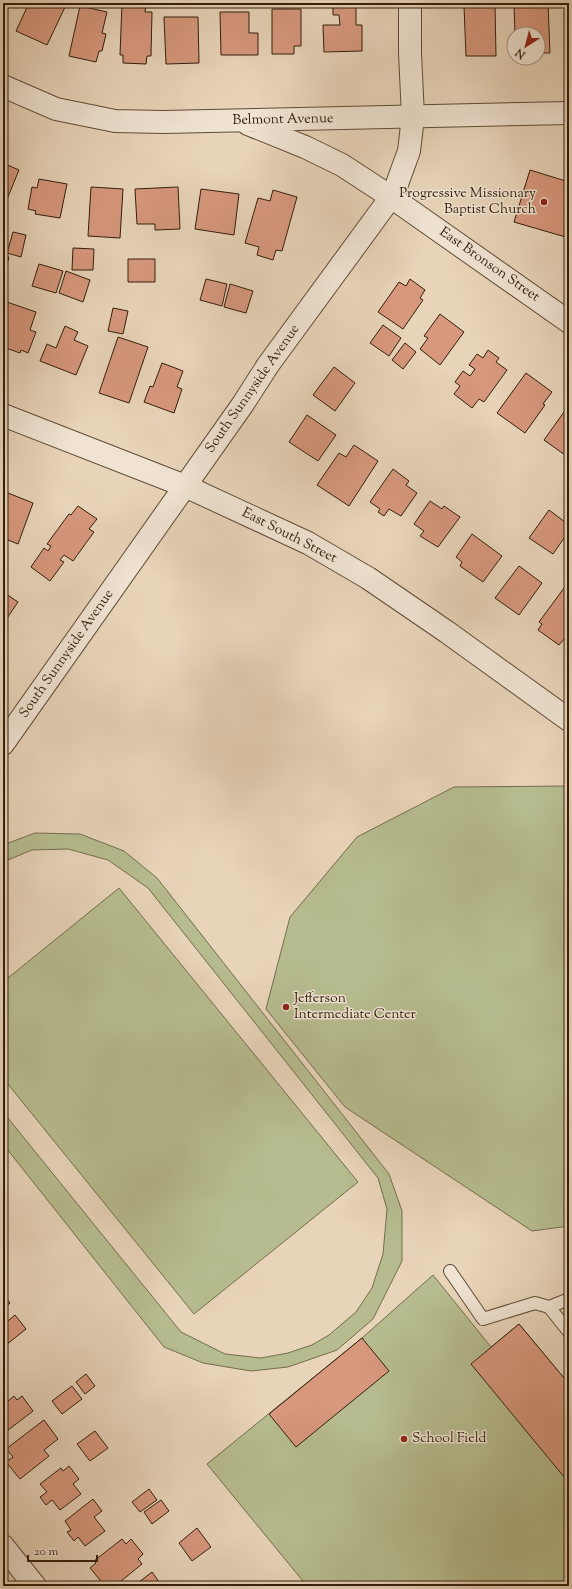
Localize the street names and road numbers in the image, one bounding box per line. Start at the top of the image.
street label: Belmont Avenue [232,109,334,131]
street label: East Bronson Street [435,223,544,307]
street label: South Sunnyside Avenue [201,321,305,457]
street label: East South Street [238,503,340,569]
street label: South Sunnyside Avenue [15,586,119,722]

